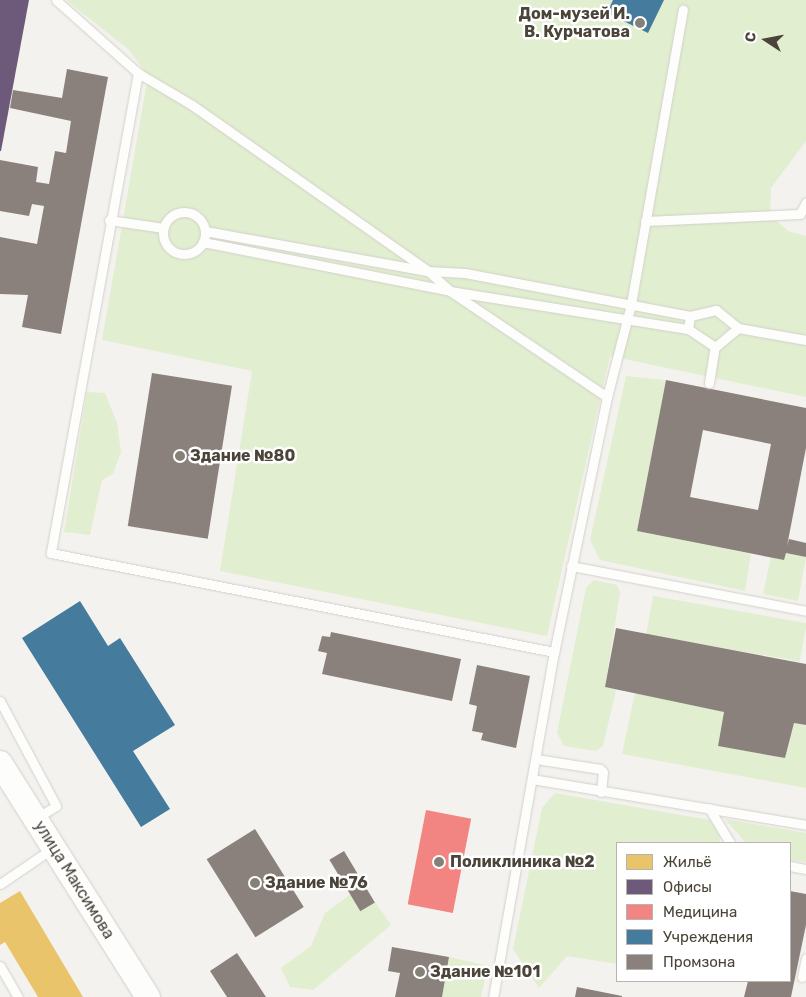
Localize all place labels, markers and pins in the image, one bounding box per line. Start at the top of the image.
place label: Дом-музей И. В. Курчатова [518,4,630,42]
marker: Дом-музей И. В. Курчатова [634,17,646,29]
place label: Здание №80 [190,446,295,466]
marker: Здание №80 [174,450,186,462]
place label: Поликлиника №2 [450,852,595,872]
marker: Поликлиника №2 [432,855,446,869]
place label: Здание №76 [265,873,368,893]
marker: Здание №76 [249,877,261,889]
place label: Здание №101 [430,962,540,982]
marker: Здание №101 [414,966,426,978]

